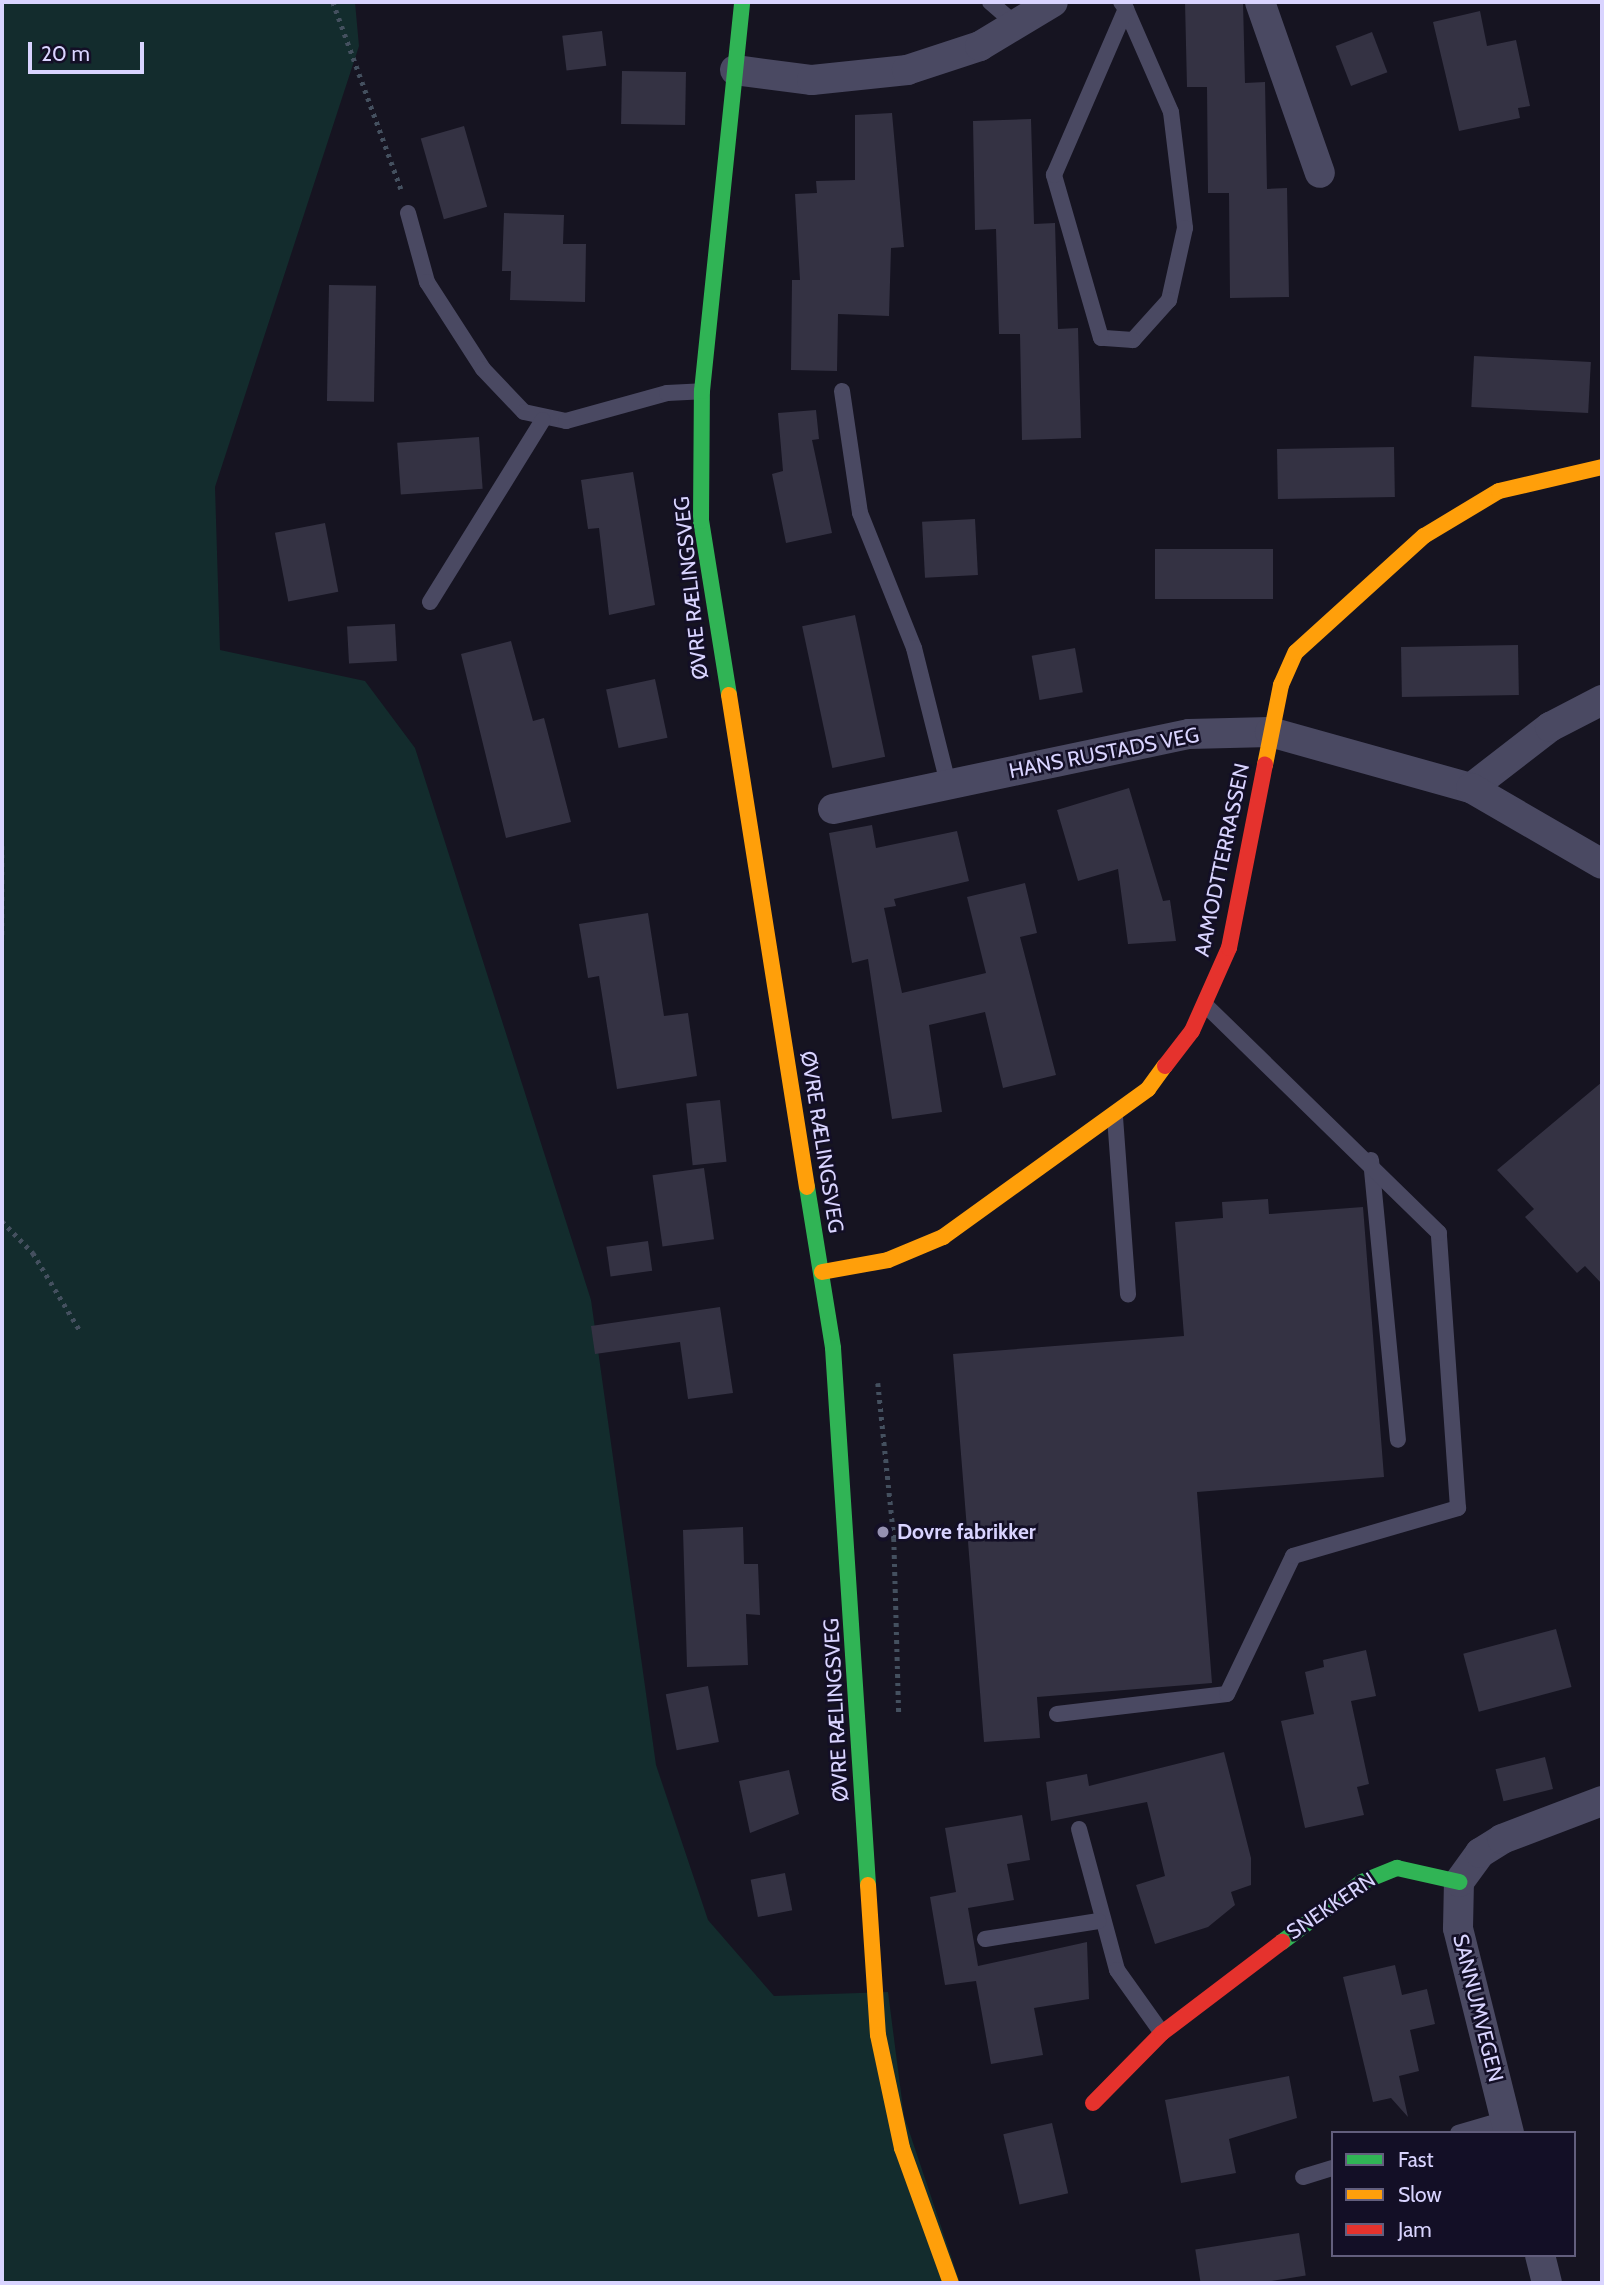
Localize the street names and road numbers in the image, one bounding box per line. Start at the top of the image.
street label: ØVRE RÆLINGSVEG [669,495,713,681]
street label: HANS RUSTADS VEG [1007,722,1201,784]
street label: AAMODTTERRASSEN [1189,761,1255,959]
street label: ØVRE RÆLINGSVEG [795,1049,849,1235]
street label: ØVRE RÆLINGSVEG [819,1617,853,1803]
street label: SNEKKERN [1282,1867,1380,1945]
street label: SANNUMVEGEN [1447,1932,1509,2084]

